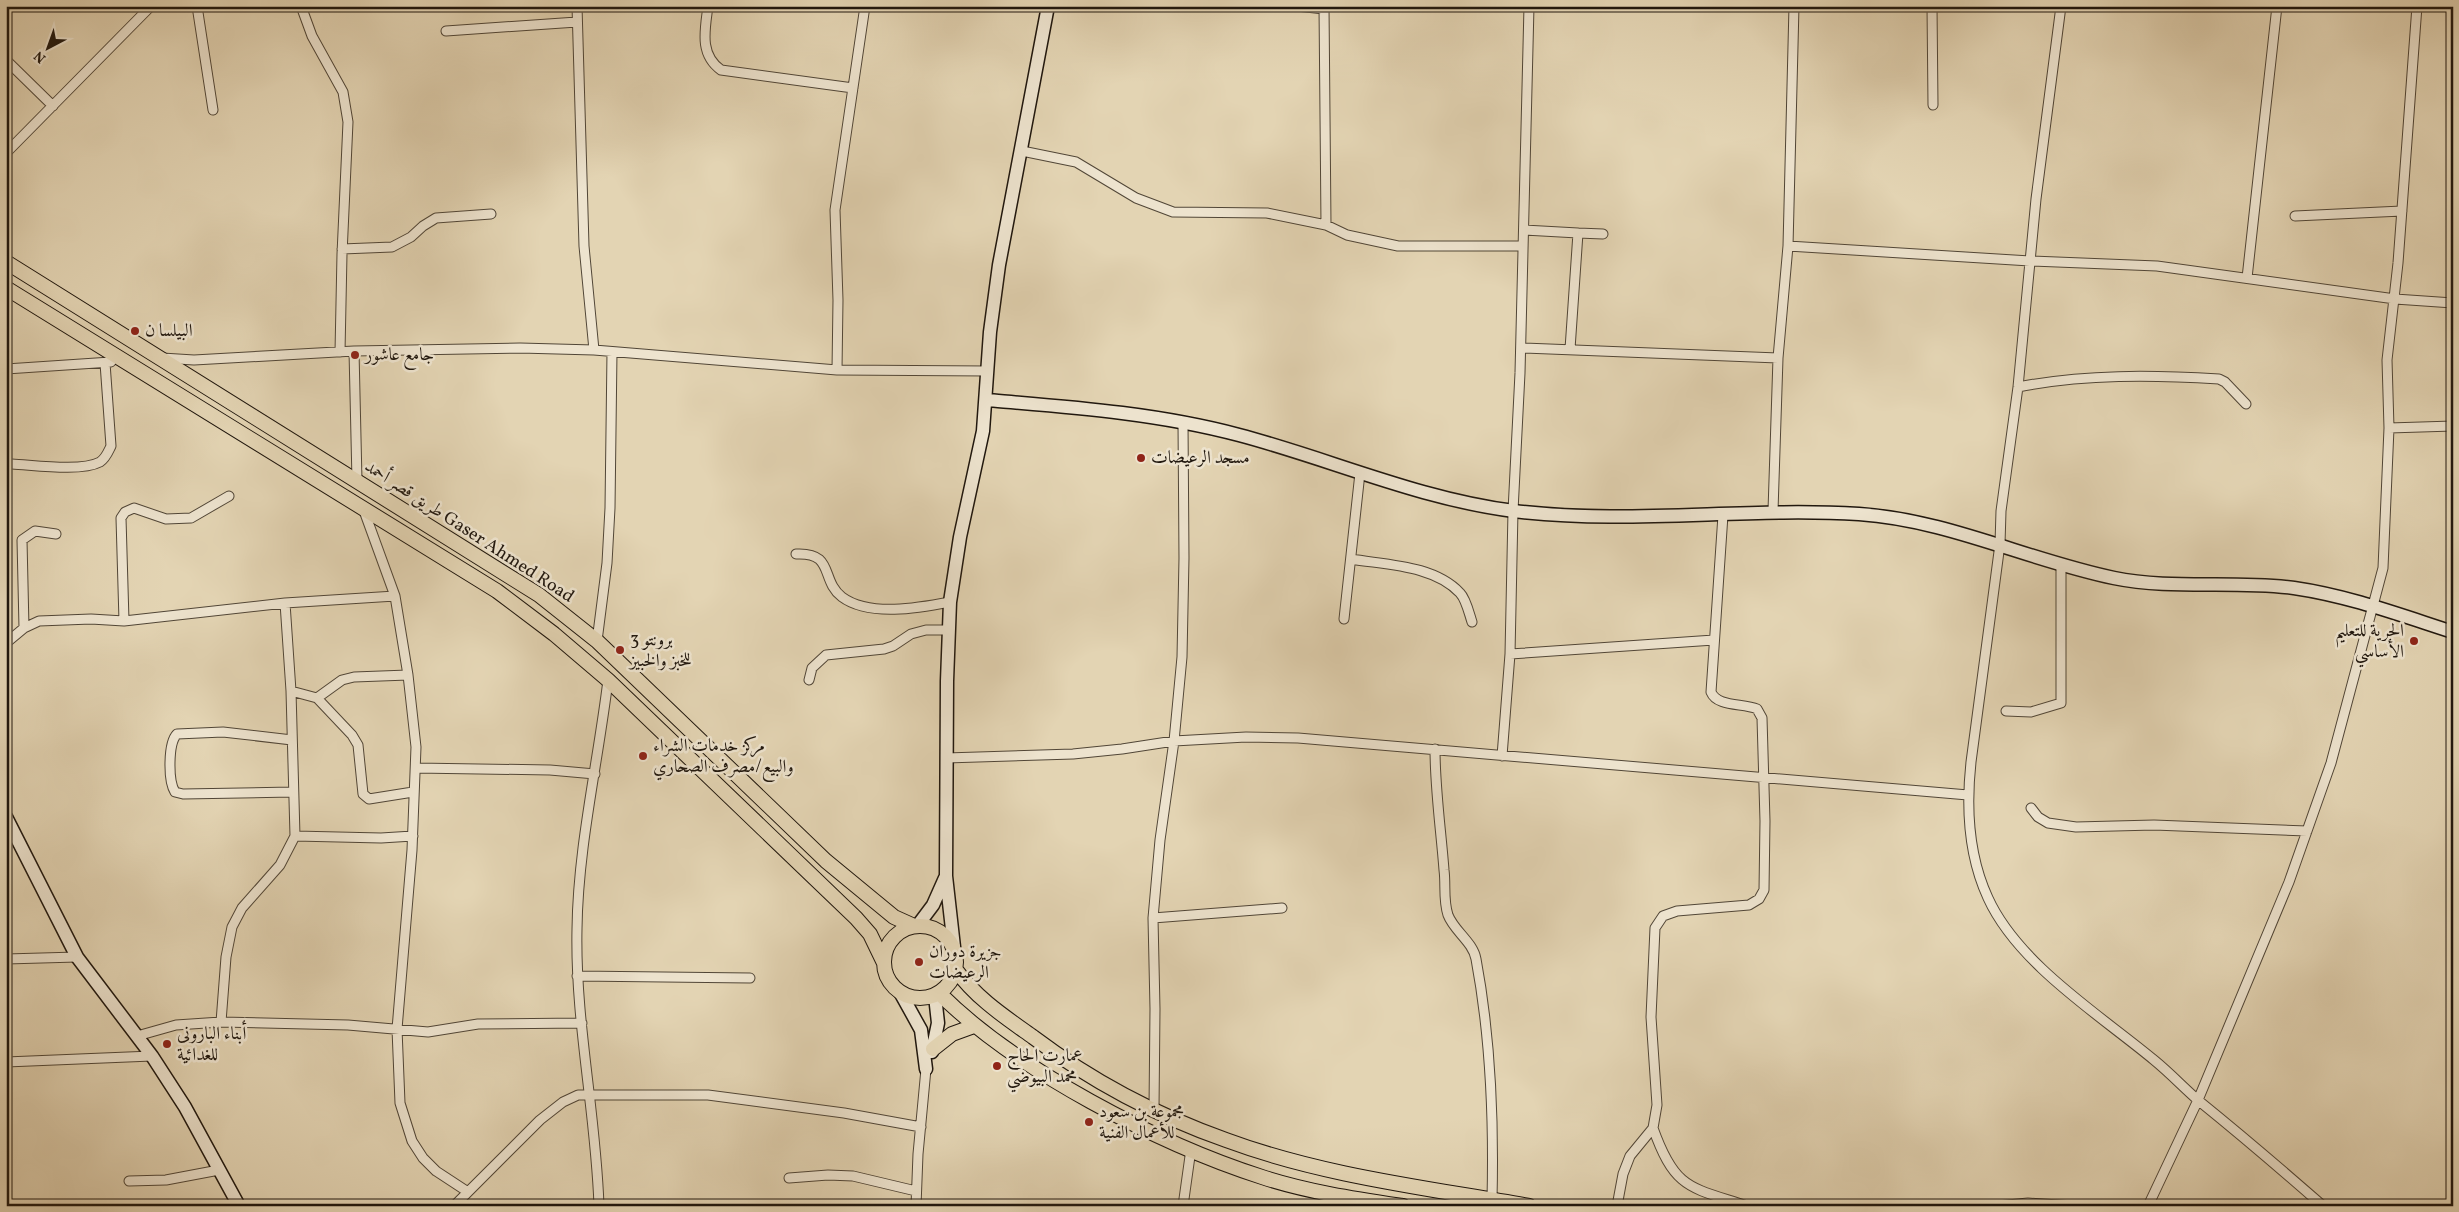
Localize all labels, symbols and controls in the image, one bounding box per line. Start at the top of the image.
north arrow [22,22,72,72]
text: N [30,46,51,67]
place label: البيلسا ن [145,319,193,344]
marker: البيلسا ن [129,325,141,337]
place label: جامع عاشور [363,343,434,370]
marker: جامع عاشور [349,349,361,361]
place label: مسجد الرعيضات [1151,446,1250,471]
marker: مسجد الرعيضات [1135,452,1147,464]
street label: طريق قصر أحمد Gaser Ahmed Road [359,453,580,609]
place label: الحرية للتعليم الأساسي [2335,619,2404,668]
place label: برونتو 3 للخبز والخبيز [628,628,692,674]
marker: الحرية للتعليم الأساسي [2408,635,2420,647]
marker: برونتو 3 للخبز والخبيز [614,644,626,656]
place label: مركز خدمات الشراء والبيع/مصرف الصحاري [653,734,794,782]
marker: مركز خدمات الشراء والبيع/مصرف الصحاري [637,750,649,762]
place label: جزيرة دوران الرعيضات [929,940,1002,986]
marker: جزيرة دوران الرعيضات [913,956,925,968]
place label: أبناء البارونى للغدائية [177,1020,247,1068]
marker: أبناء البارونى للغدائية [161,1038,173,1050]
place label: عمارت الحاج محمد البيوضي [1007,1044,1083,1093]
marker: عمارت الحاج محمد البيوضي [991,1060,1003,1072]
place label: مجموعة بن سعود للأعمال الفنية [1099,1100,1184,1146]
marker: مجموعة بن سعود للأعمال الفنية [1083,1116,1095,1128]

